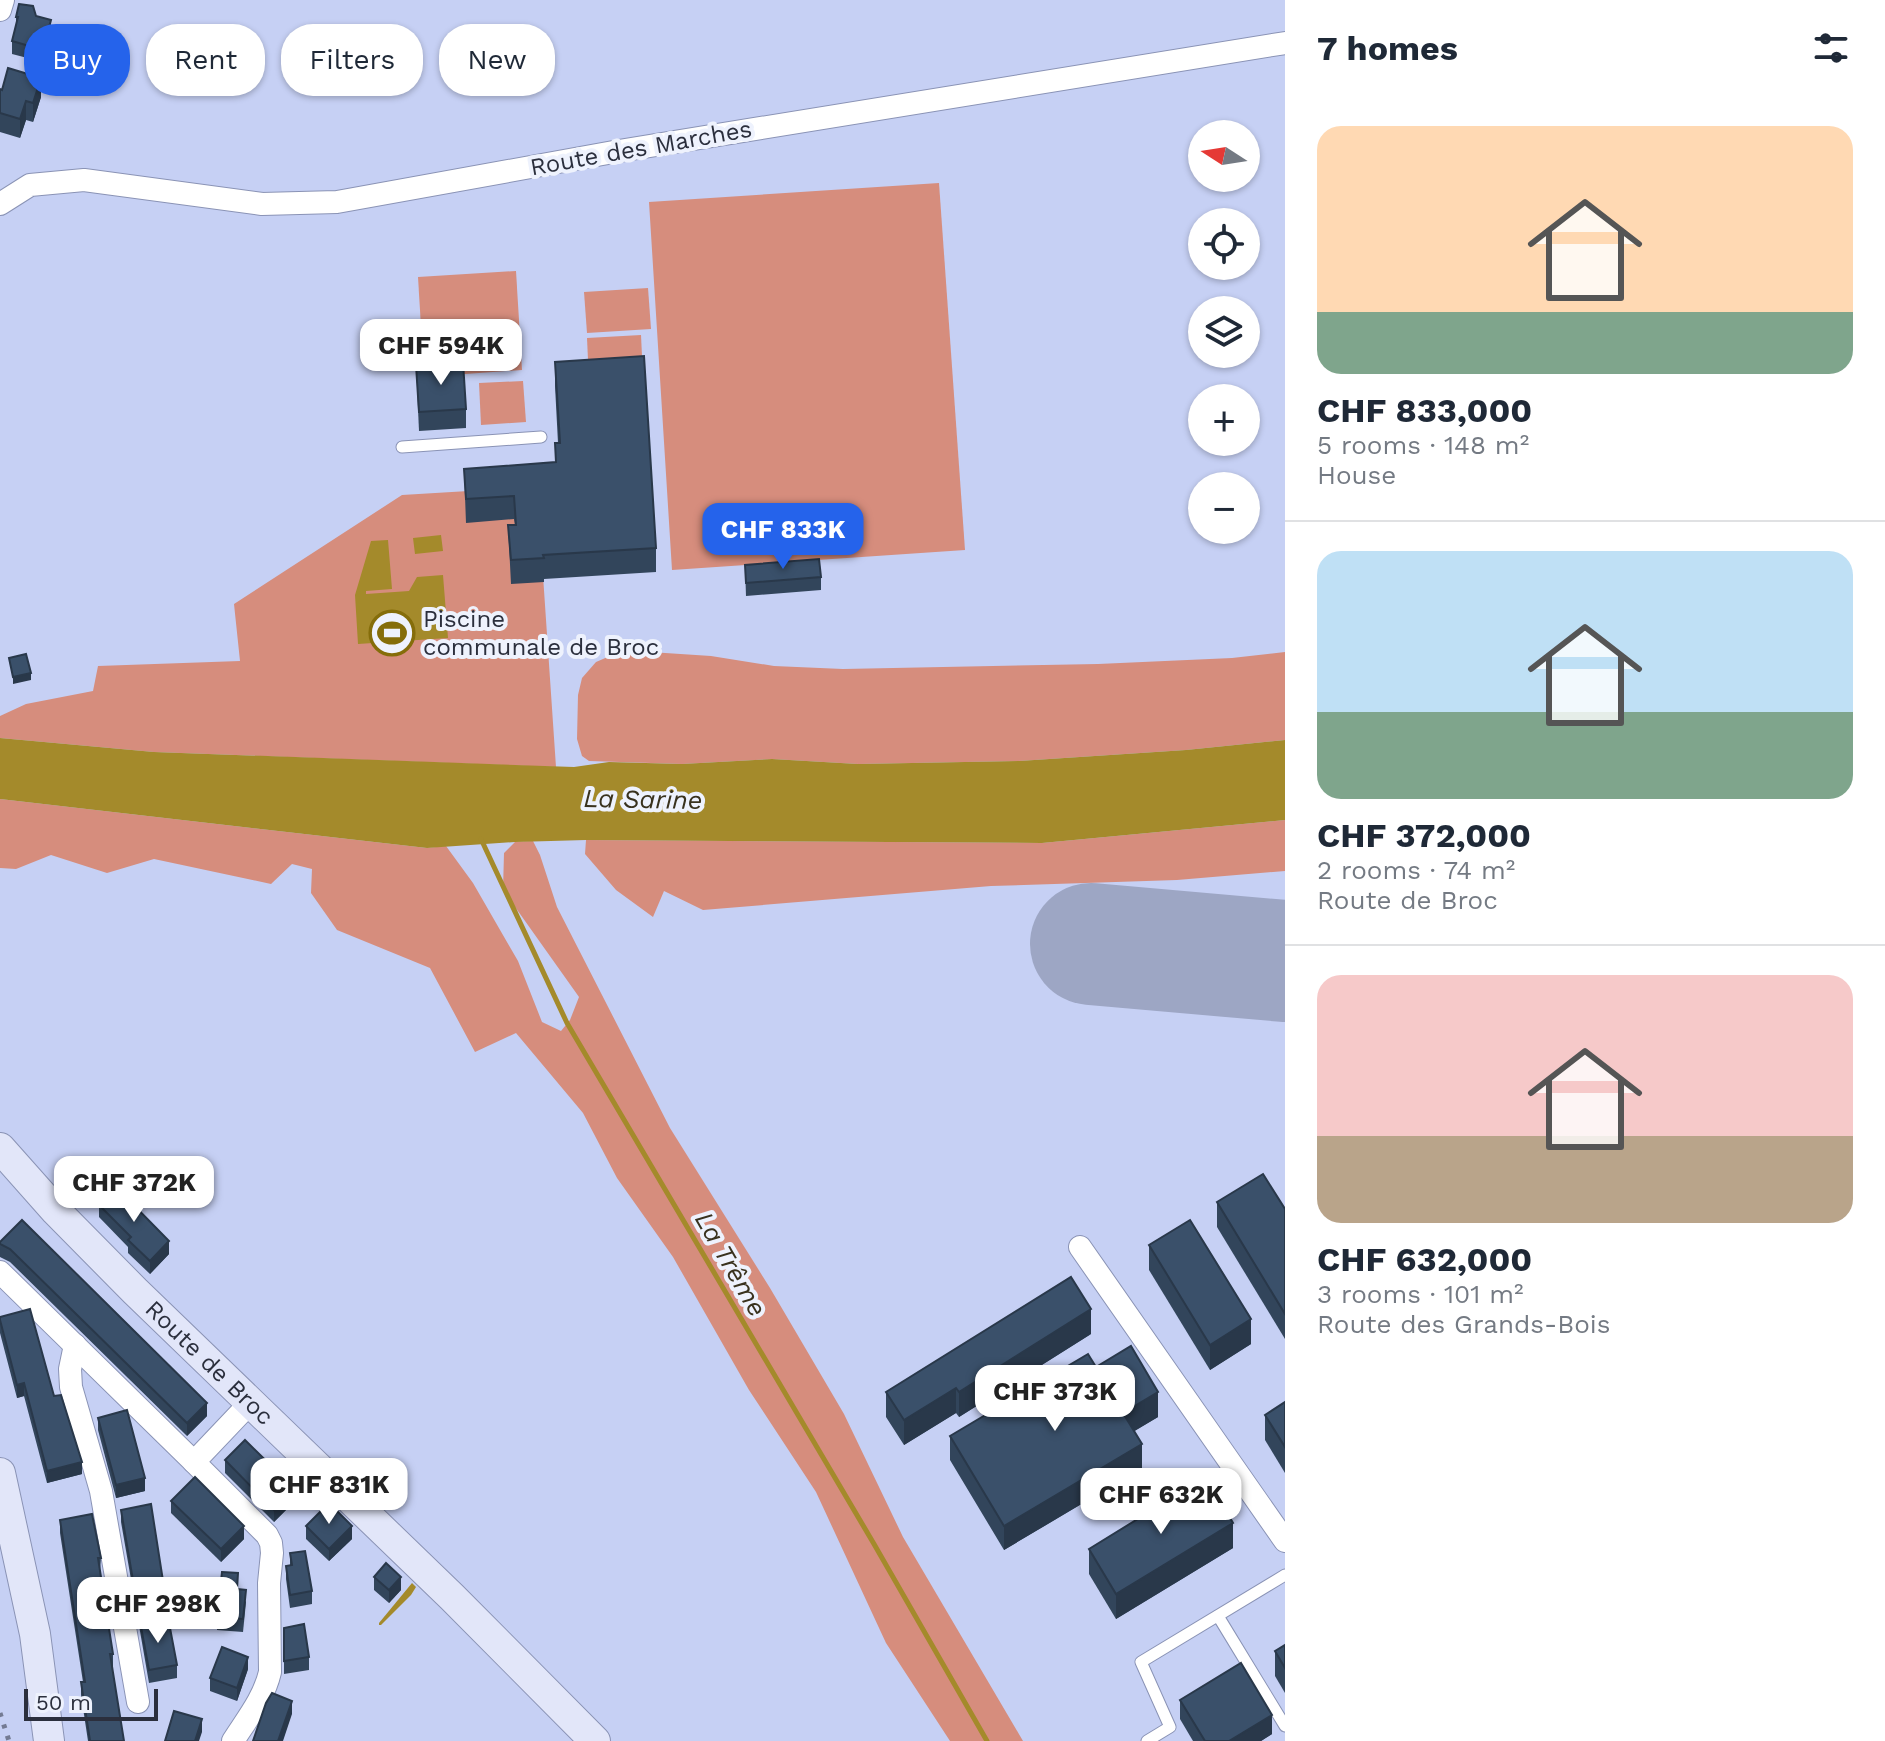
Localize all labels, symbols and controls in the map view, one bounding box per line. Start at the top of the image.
chip: Buy [24,24,130,96]
chip: Rent [146,24,265,96]
chip: Filters [281,24,423,96]
chip: New [439,24,555,96]
icon: filters [1809,26,1853,70]
text: 7 homes [1317,28,1458,68]
street label: Route des Marches [528,115,754,181]
north arrow [1188,120,1260,192]
map controls [1188,120,1260,544]
icon: home [1513,178,1657,322]
button: locate [1188,208,1260,280]
button: layers [1188,296,1260,368]
pin: CHF 594K [358,319,524,387]
text: CHF 594K [378,330,504,360]
button: + [1188,384,1260,456]
text: CHF 833,000 [1317,390,1532,430]
text: 5 rooms · 148 m² [1317,430,1529,460]
text: House [1317,460,1396,490]
button: − [1188,472,1260,544]
pin: CHF 833K [700,503,866,571]
text: CHF 833K [720,514,846,544]
icon: home [1513,603,1657,747]
place label: Piscine communale de Broc [423,605,659,661]
sports icon: Piscine communale de Broc [368,609,416,657]
water label: La Sarine [583,783,703,815]
text: CHF 372,000 [1317,815,1531,855]
text: 2 rooms · 74 m² [1317,855,1515,885]
text: Route de Broc [1317,885,1498,915]
icon: home [1513,1027,1657,1171]
pin: CHF 372K [51,1156,217,1224]
text: CHF 372K [72,1167,196,1197]
water label: La Trême [689,1206,773,1322]
text: CHF 632,000 [1317,1239,1532,1279]
text: 3 rooms · 101 m² [1317,1279,1524,1309]
street label: Route de Broc [140,1295,279,1431]
text: Route des Grands-Bois [1317,1309,1610,1339]
pin: CHF 373K [972,1365,1138,1433]
text: CHF 373K [993,1376,1117,1406]
pin: CHF 831K [246,1458,412,1526]
pin: CHF 632K [1078,1468,1244,1536]
text: CHF 831K [269,1469,389,1499]
text: CHF 632K [1098,1479,1224,1509]
pin: CHF 298K [75,1577,241,1645]
text: CHF 298K [95,1588,221,1618]
scale bar [24,1685,158,1721]
text: 50 m [36,1690,91,1715]

